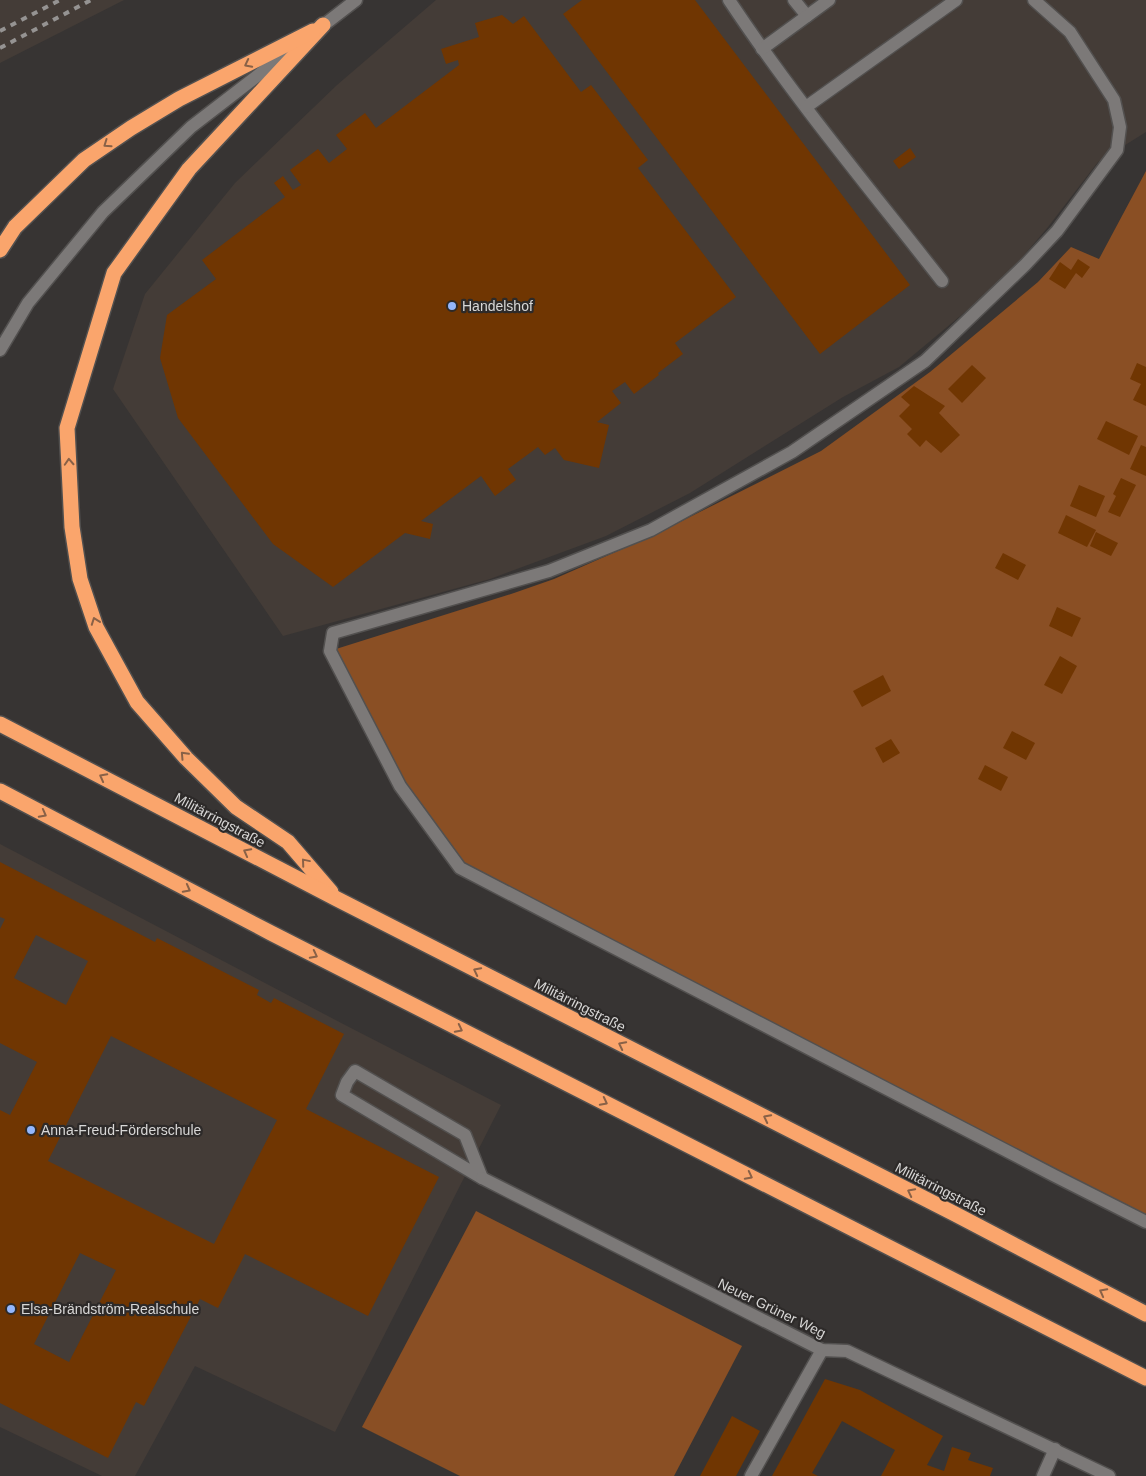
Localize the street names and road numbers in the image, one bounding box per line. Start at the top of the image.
street label: Militärringstraße [172,789,268,851]
street label: Militärringstraße [532,975,629,1035]
street label: Militärringstraße [893,1159,990,1219]
street label: Neuer Grüner Weg [715,1275,829,1341]

